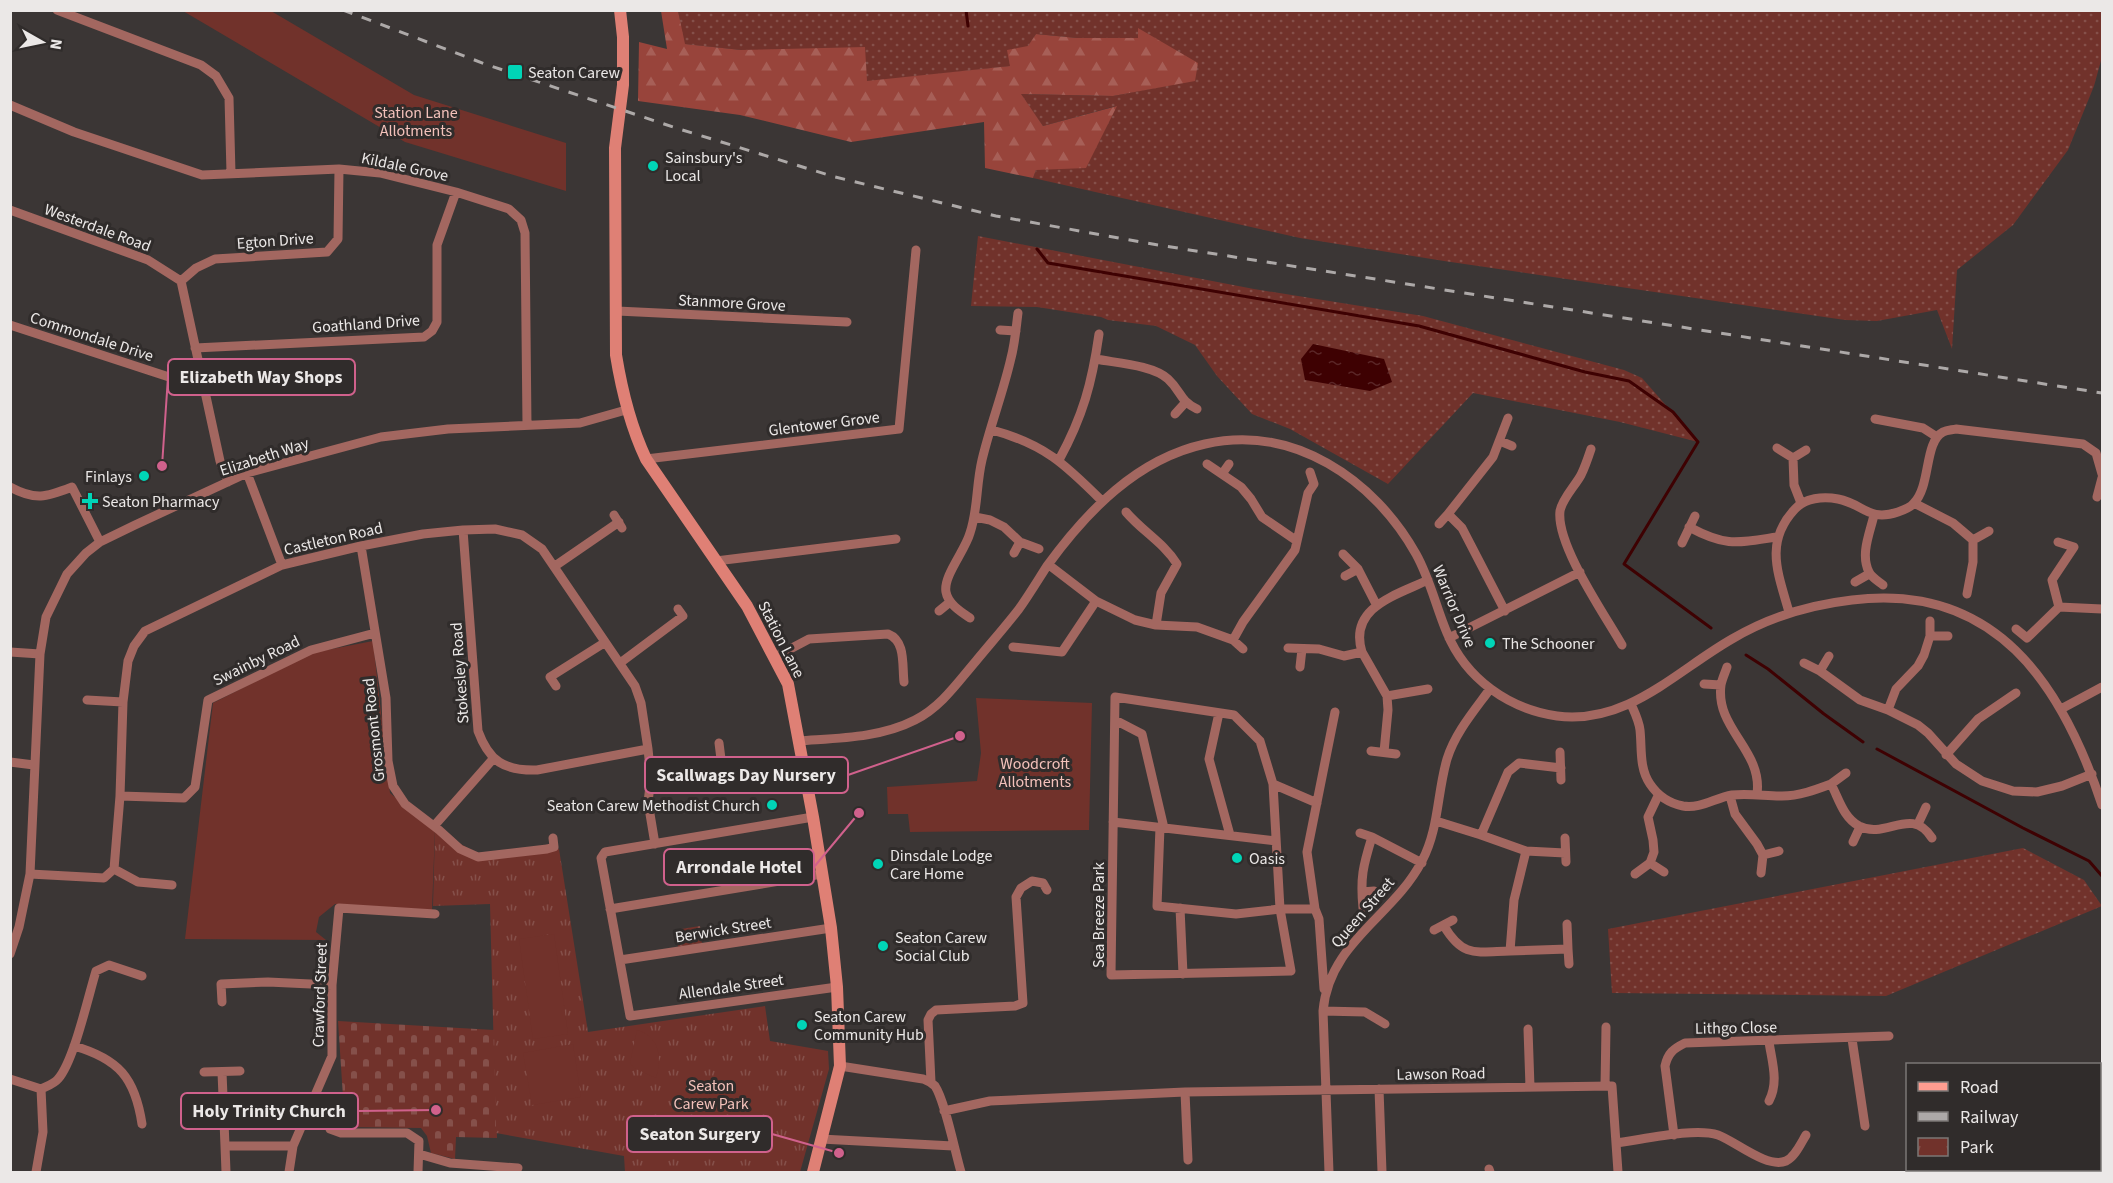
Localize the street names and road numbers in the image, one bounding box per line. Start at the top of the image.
street label: Kildale Grove [359,147,451,187]
street label: Westerdale Road [41,198,154,257]
street label: Egton Drive [236,227,314,255]
street label: Stanmore Grove [678,289,786,317]
street label: Commondale Drive [27,307,156,367]
street label: Goathland Drive [311,309,421,339]
street label: Glentower Grove [767,406,881,442]
street label: Elizabeth Way [217,432,312,482]
street label: Castleton Road [282,517,385,561]
street label: Warrior Drive [1427,562,1481,651]
street label: Station Lane [752,597,810,682]
street label: Stokesley Road [445,622,475,724]
street label: Swainby Road [209,630,304,691]
street label: Grosmont Road [358,677,390,783]
street label: Sea Breeze Park [1088,862,1110,968]
street label: Queen Street [1326,872,1400,953]
street label: Berwick Street [673,911,773,948]
street label: Crawford Street [307,942,333,1048]
street label: Allendale Street [677,969,786,1005]
street label: Lithgo Close [1695,1016,1777,1040]
street label: Lawson Road [1396,1062,1486,1086]

